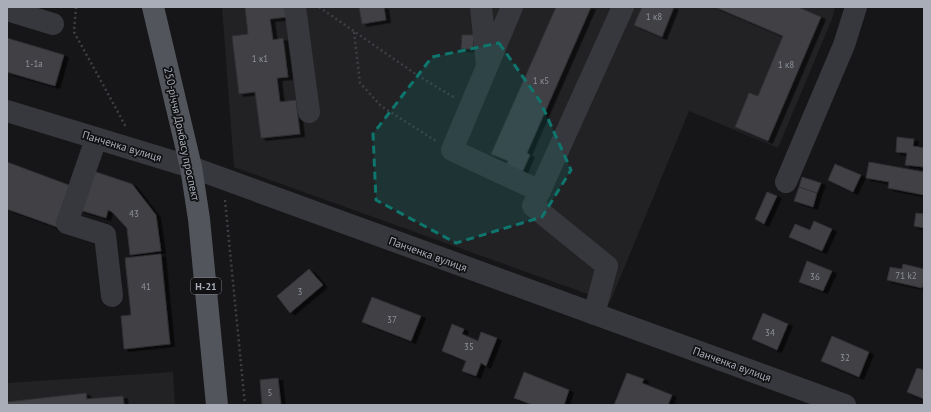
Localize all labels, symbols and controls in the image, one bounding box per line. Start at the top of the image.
house number: 1 к8 [646,11,662,22]
house number: 1 к1 [252,53,268,64]
house number: 1-1а [25,58,43,69]
house number: 1 к8 [778,59,794,70]
street label: 250-річчя Донбасу проспект [161,66,203,203]
house number: 1 к5 [533,75,549,86]
street label: Панченка вулиця [81,127,163,165]
house number: 43 [129,208,139,219]
street label: Панченка вулиця [387,233,469,275]
house number: 71 k2 [895,270,917,281]
house number: 36 [810,271,820,282]
road number: Н-21 [191,278,221,294]
house number: 41 [141,281,151,292]
house number: 3 [298,286,303,297]
house number: 37 [387,314,397,325]
house number: 34 [765,327,775,338]
house number: 35 [464,341,474,352]
street label: Панченка вулиця [691,343,773,385]
house number: 32 [840,352,850,363]
house number: 5 [268,387,273,398]

